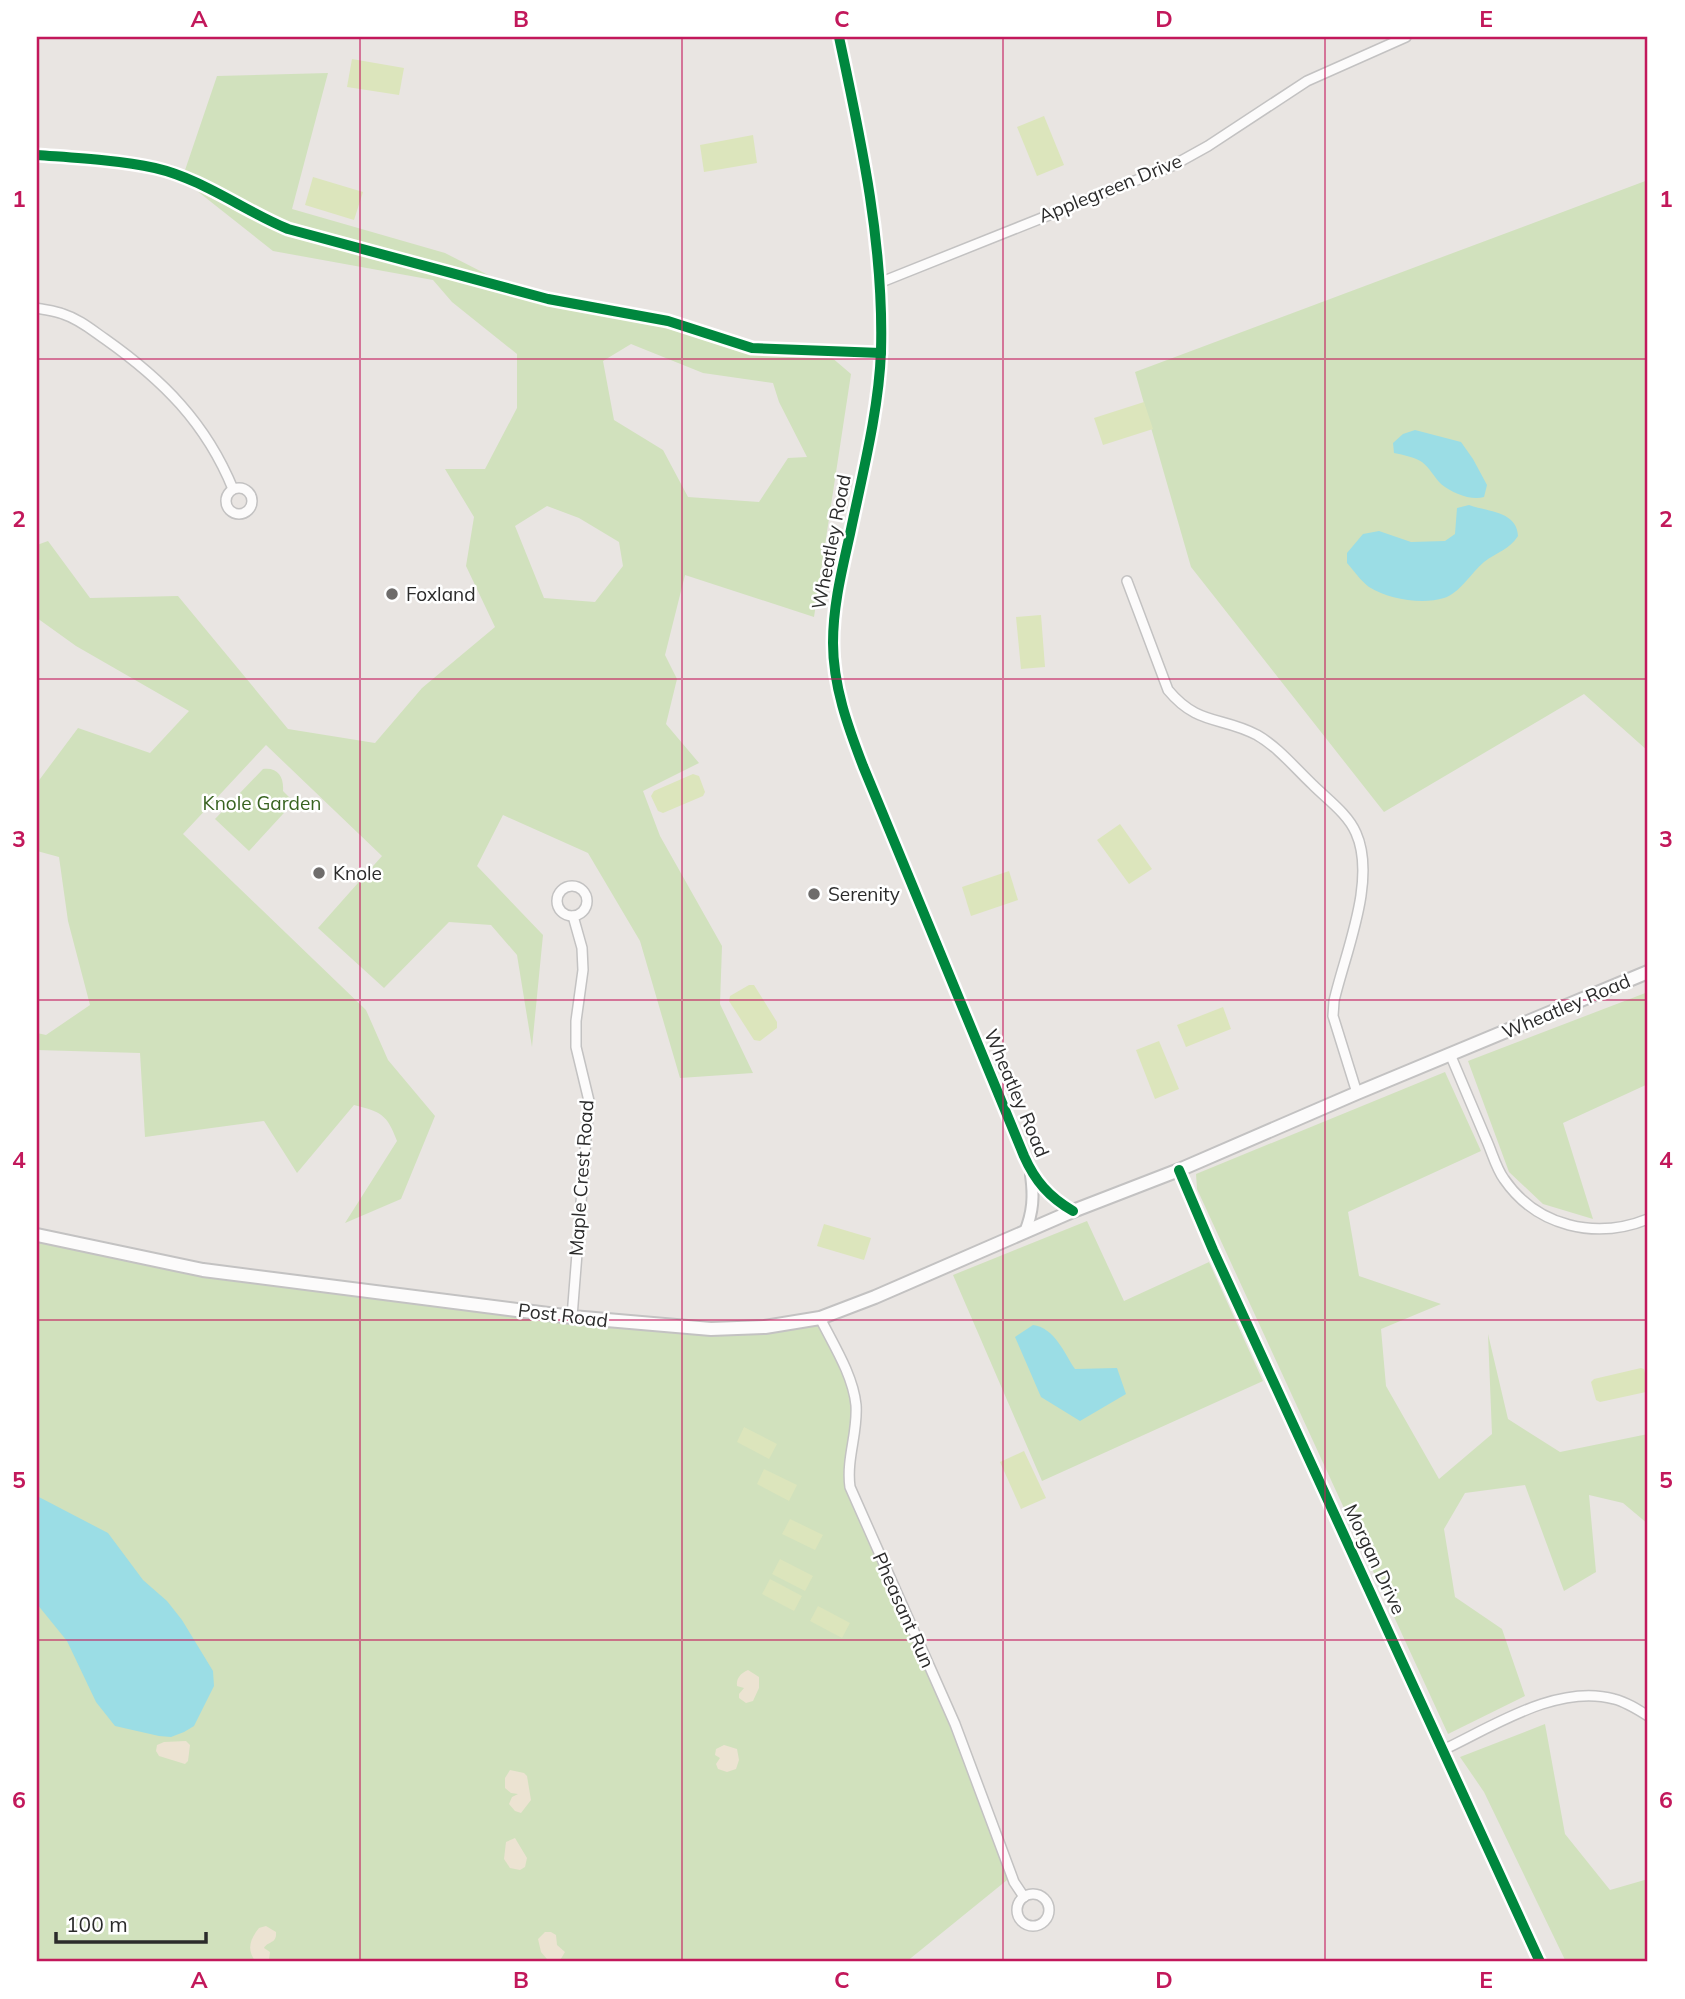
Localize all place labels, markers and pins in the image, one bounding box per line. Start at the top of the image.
place label: Foxland [406,582,476,606]
marker: Foxland [384,586,400,602]
place label: Knole [333,861,382,885]
marker: Knole [311,865,327,881]
place label: Serenity [828,882,900,906]
marker: Serenity [806,886,822,902]

